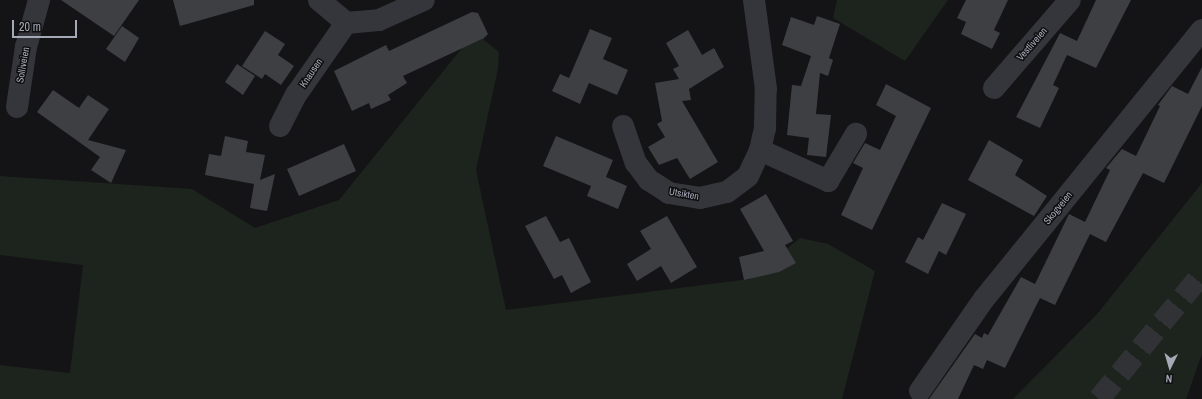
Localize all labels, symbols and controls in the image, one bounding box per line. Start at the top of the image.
scale bar [14,12,79,38]
text: 20 m [19,19,41,35]
street label: Vestliveien [1014,25,1050,63]
street label: Solliveien [14,46,32,84]
street label: Knausen [297,56,325,90]
street label: Utsikten [668,185,700,203]
street label: Skogveien [1041,189,1075,227]
north arrow [1150,347,1190,387]
text: N [1165,372,1173,386]

